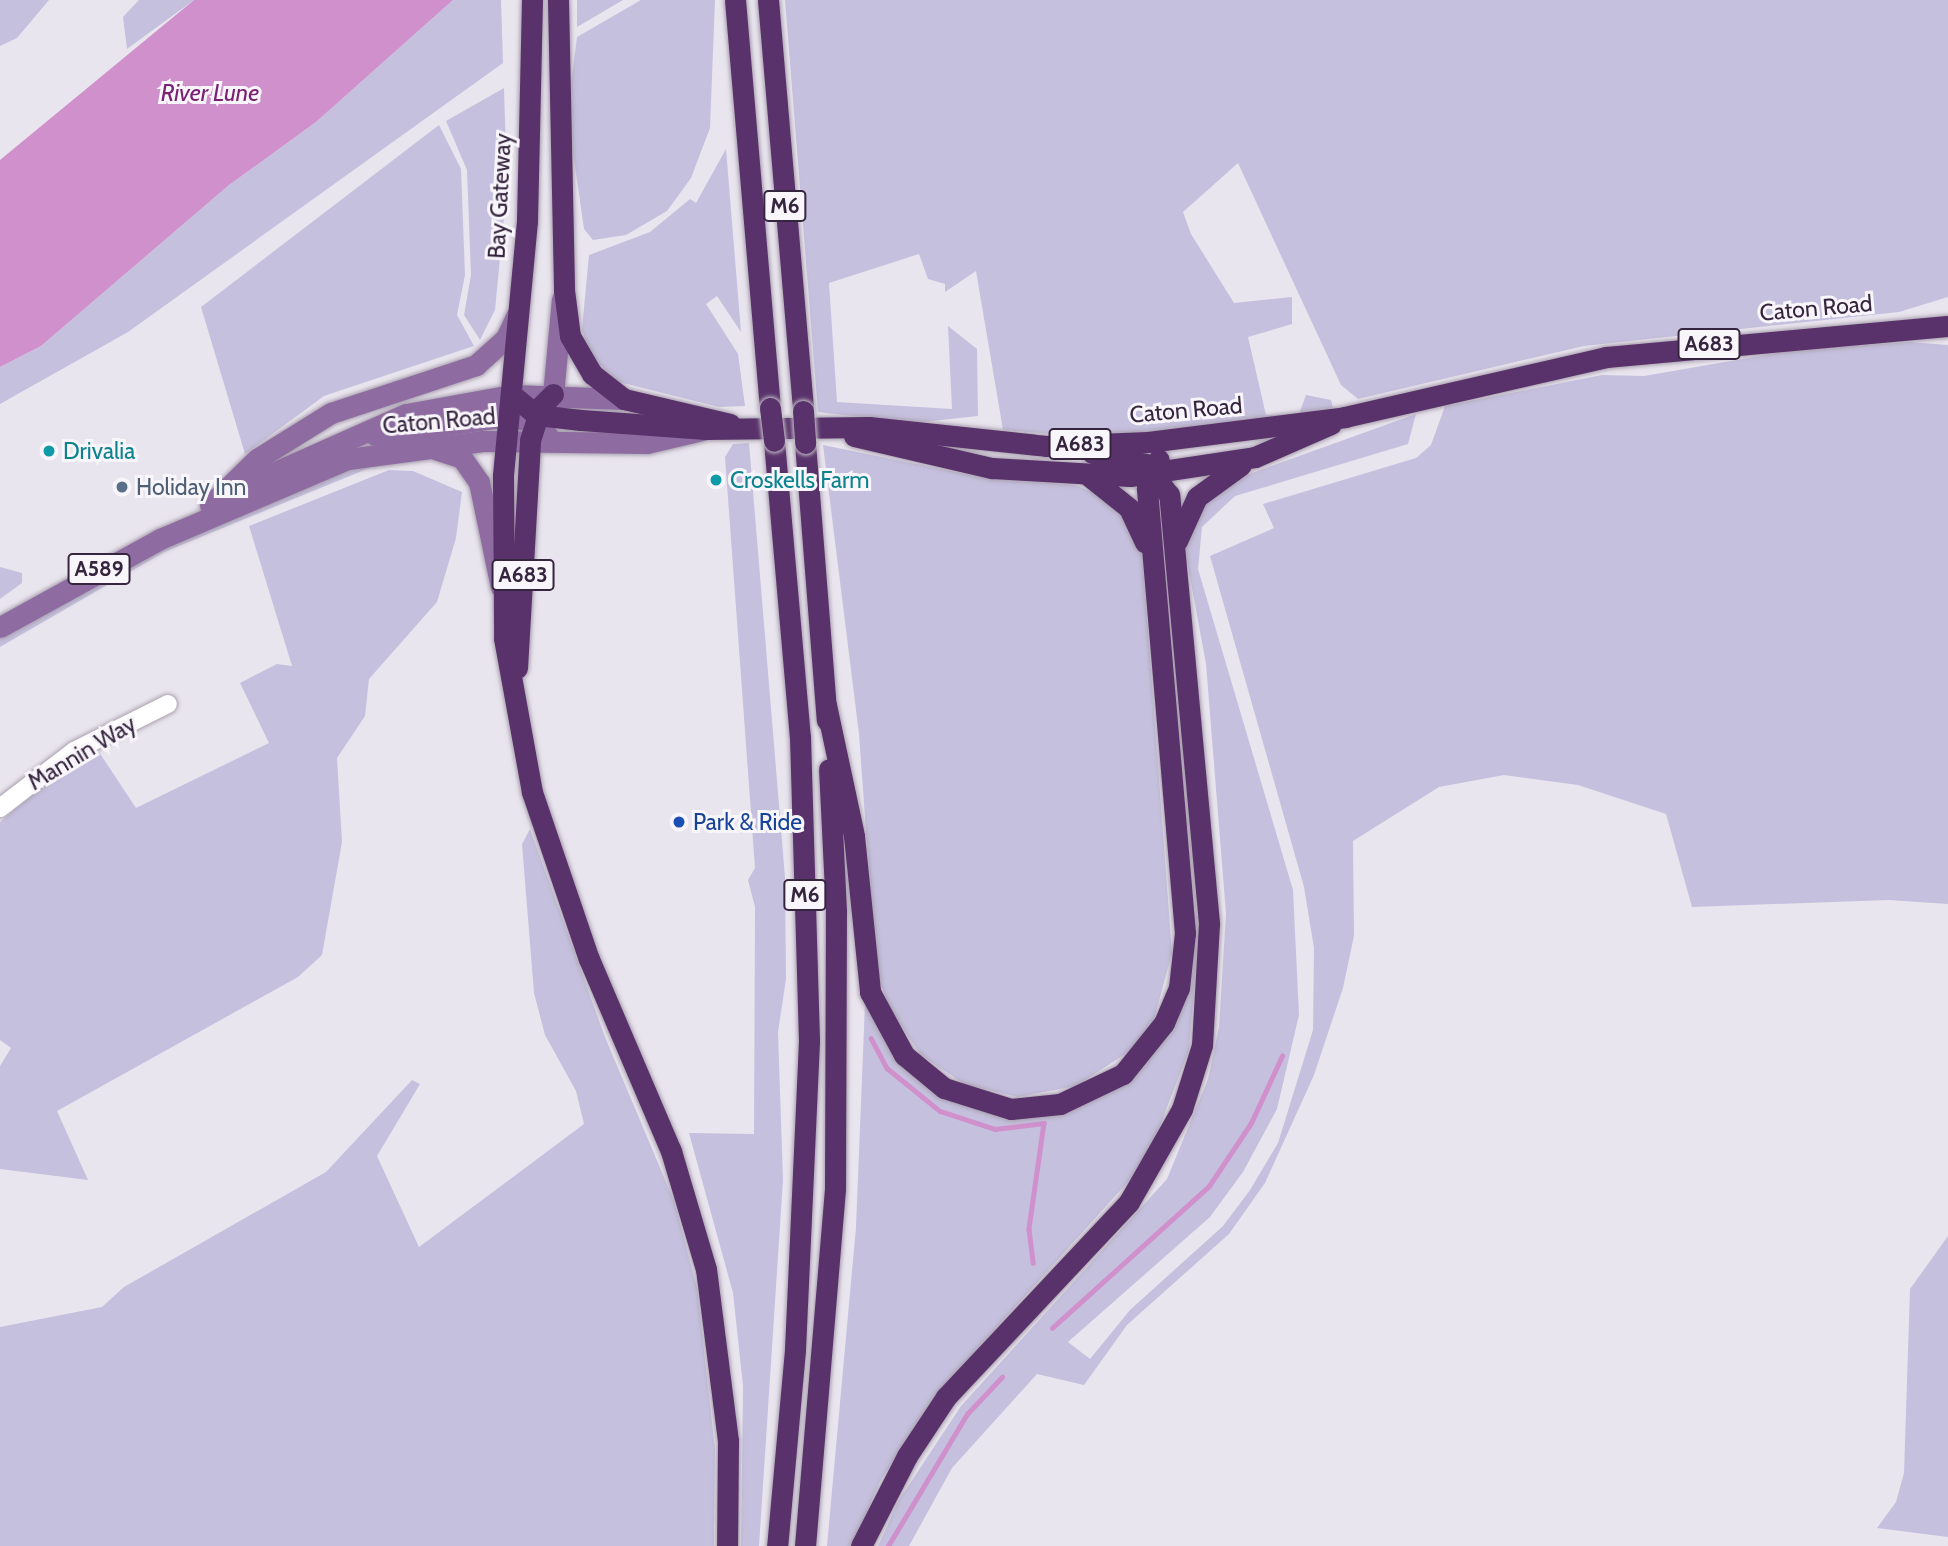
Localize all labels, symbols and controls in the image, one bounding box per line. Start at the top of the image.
water label: River Lune [161,79,259,107]
street label: Bay Gateway [483,133,517,259]
road number: M6 [762,188,808,224]
street label: Caton Road [1758,289,1874,327]
road number: A683 [1678,326,1740,362]
street label: Caton Road [1128,391,1244,429]
street label: Caton Road [381,402,497,440]
road number: A683 [1048,426,1112,462]
place label: Drivalia [63,437,135,465]
marker: Drivalia [41,443,57,459]
place label: Croskells Farm [730,466,869,494]
marker: Croskells Farm [708,472,724,488]
place label: Holiday Inn [136,473,246,501]
marker: Holiday Inn [114,479,130,495]
road number: A589 [68,552,130,586]
road number: A683 [491,558,554,592]
street label: Mannin Way [23,710,141,796]
place label: Park & Ride [693,808,802,836]
marker: Park & Ride [671,814,687,830]
road number: M6 [782,878,828,912]

